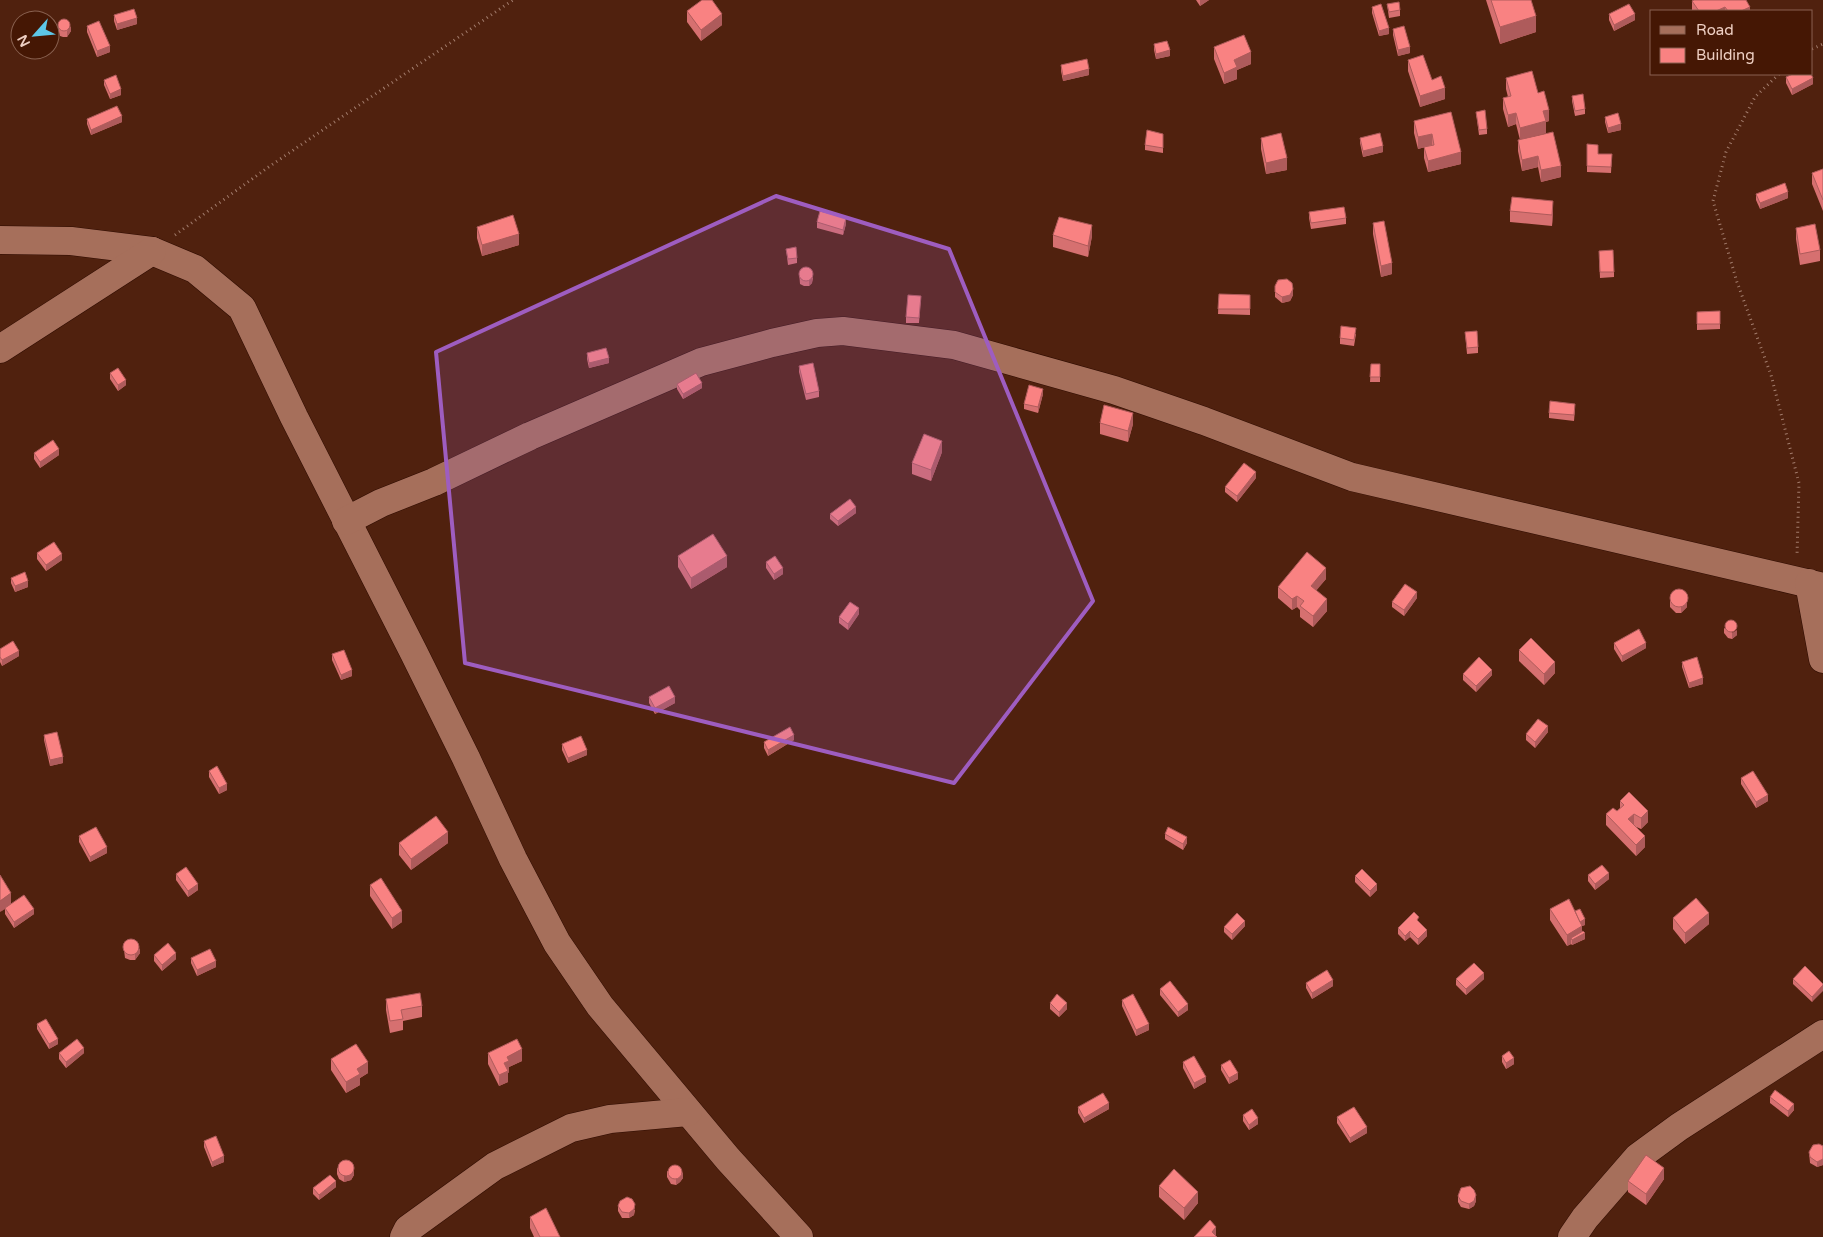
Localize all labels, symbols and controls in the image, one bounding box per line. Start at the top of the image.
north arrow [10,10,60,60]
legend [1650,10,1813,75]
text: Road [1696,21,1734,39]
text: N [14,32,34,50]
text: Building [1696,46,1755,64]

